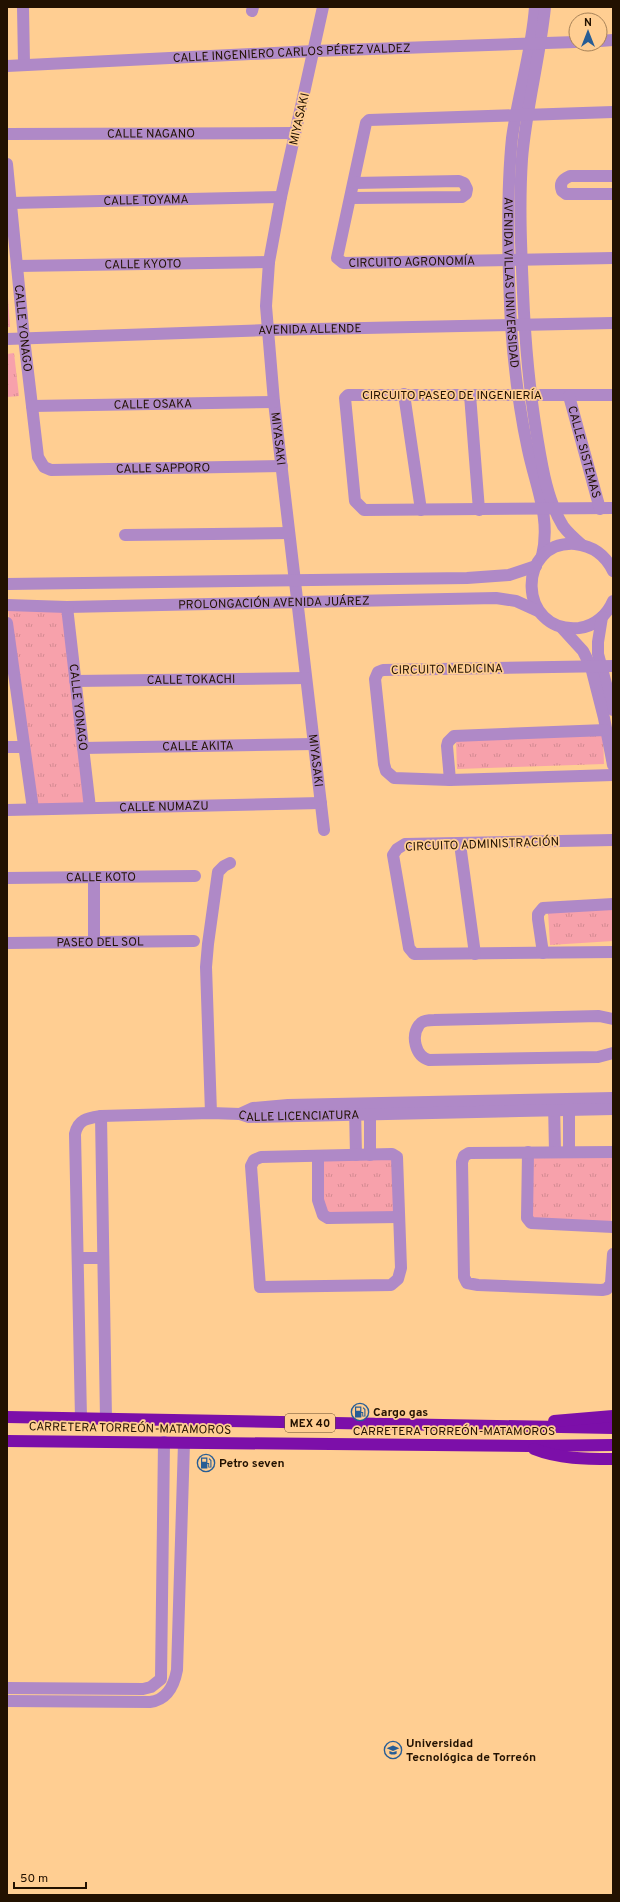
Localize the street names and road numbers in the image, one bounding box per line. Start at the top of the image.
street label: CALLE INGENIERO CARLOS PÉREZ VALDEZ [172,41,411,67]
street label: MIYASAKI [286,91,314,147]
street label: CALLE NAGANO [107,126,195,143]
street label: CALLE TOYAMA [103,192,189,210]
street label: AVENIDA VILLAS UNIVERSIDAD [499,197,522,369]
street label: CIRCUITO AGRONOMÍA [348,254,475,272]
street label: CALLE KYOTO [104,256,182,274]
street label: CALLE YONAGO [10,284,35,373]
street label: AVENIDA ALLENDE [258,321,362,339]
street label: CIRCUITO PASEO DE INGENIERÍA [362,388,542,404]
street label: CALLE OSAKA [114,396,192,414]
street label: CALLE SISTEMAS [563,404,604,500]
street label: MIYASAKI [266,411,288,466]
street label: CALLE SAPPORO [116,460,210,478]
street label: PROLONGACIÓN AVENIDA JUÁREZ [178,594,370,614]
street label: CIRCUITO MEDICINA [391,661,503,679]
street label: CALLE YONAGO [65,663,90,752]
street label: CALLE TOKACHI [147,672,235,689]
street label: MIYASAKI [304,733,326,788]
street label: CALLE AKITA [162,738,234,756]
street label: CALLE NUMAZU [119,799,209,816]
street label: CIRCUITO ADMINISTRACIÓN [405,834,559,856]
street label: CALLE KOTO [66,870,136,886]
street label: PASEO DEL SOL [56,935,144,951]
street label: CALLE LICENCIATURA [236,1107,360,1126]
road number: MEX 40 [285,1414,335,1432]
street label: CARRETERA TORREÓN-MATAMOROS [29,1419,231,1439]
street label: CARRETERA TORREÓN-MATAMOROS [353,1424,555,1440]

